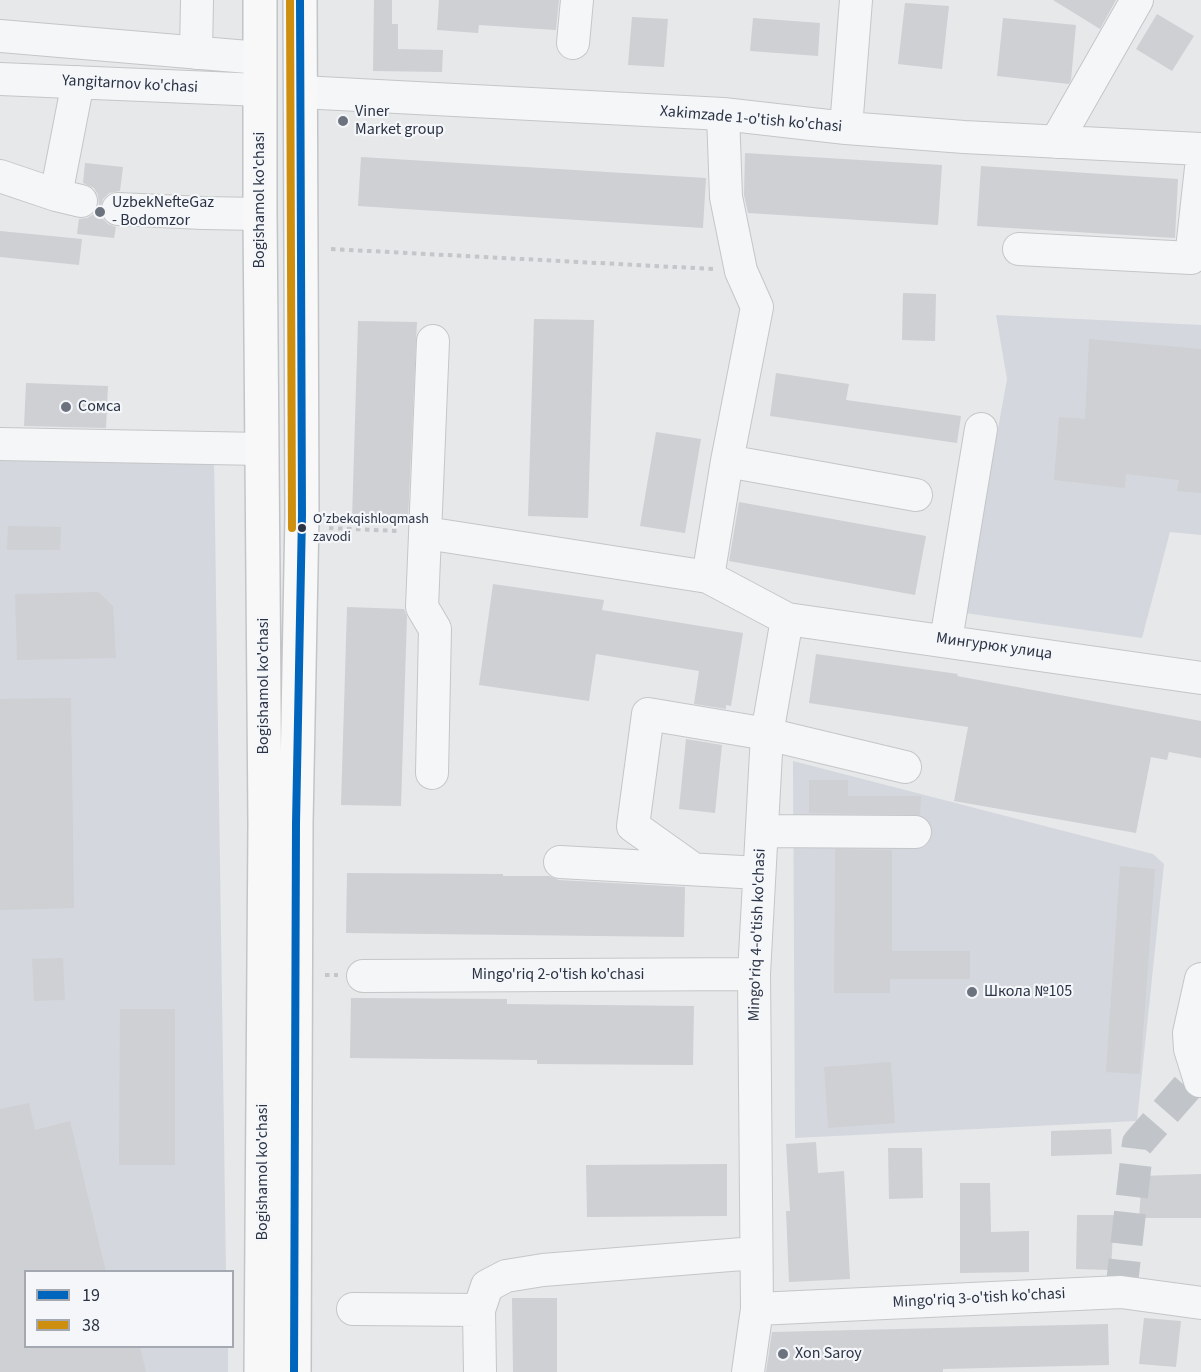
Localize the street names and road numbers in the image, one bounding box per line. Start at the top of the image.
street label: Yangitarnov ko'chasi [62,72,198,98]
street label: Xakimzade 1-o'tish ko'chasi [659,102,843,138]
street label: Bogishamol ko'chasi [250,132,270,268]
street label: Bogishamol ko'chasi [254,618,274,754]
street label: Мингурюк улица [935,629,1053,665]
street label: Mingo'riq 4-o'tish ko'chasi [745,848,771,1022]
street label: Mingo'riq 2-o'tish ko'chasi [471,965,645,985]
street label: Bogishamol ko'chasi [253,1104,273,1240]
street label: Mingo'riq 3-o'tish ko'chasi [892,1285,1066,1313]

